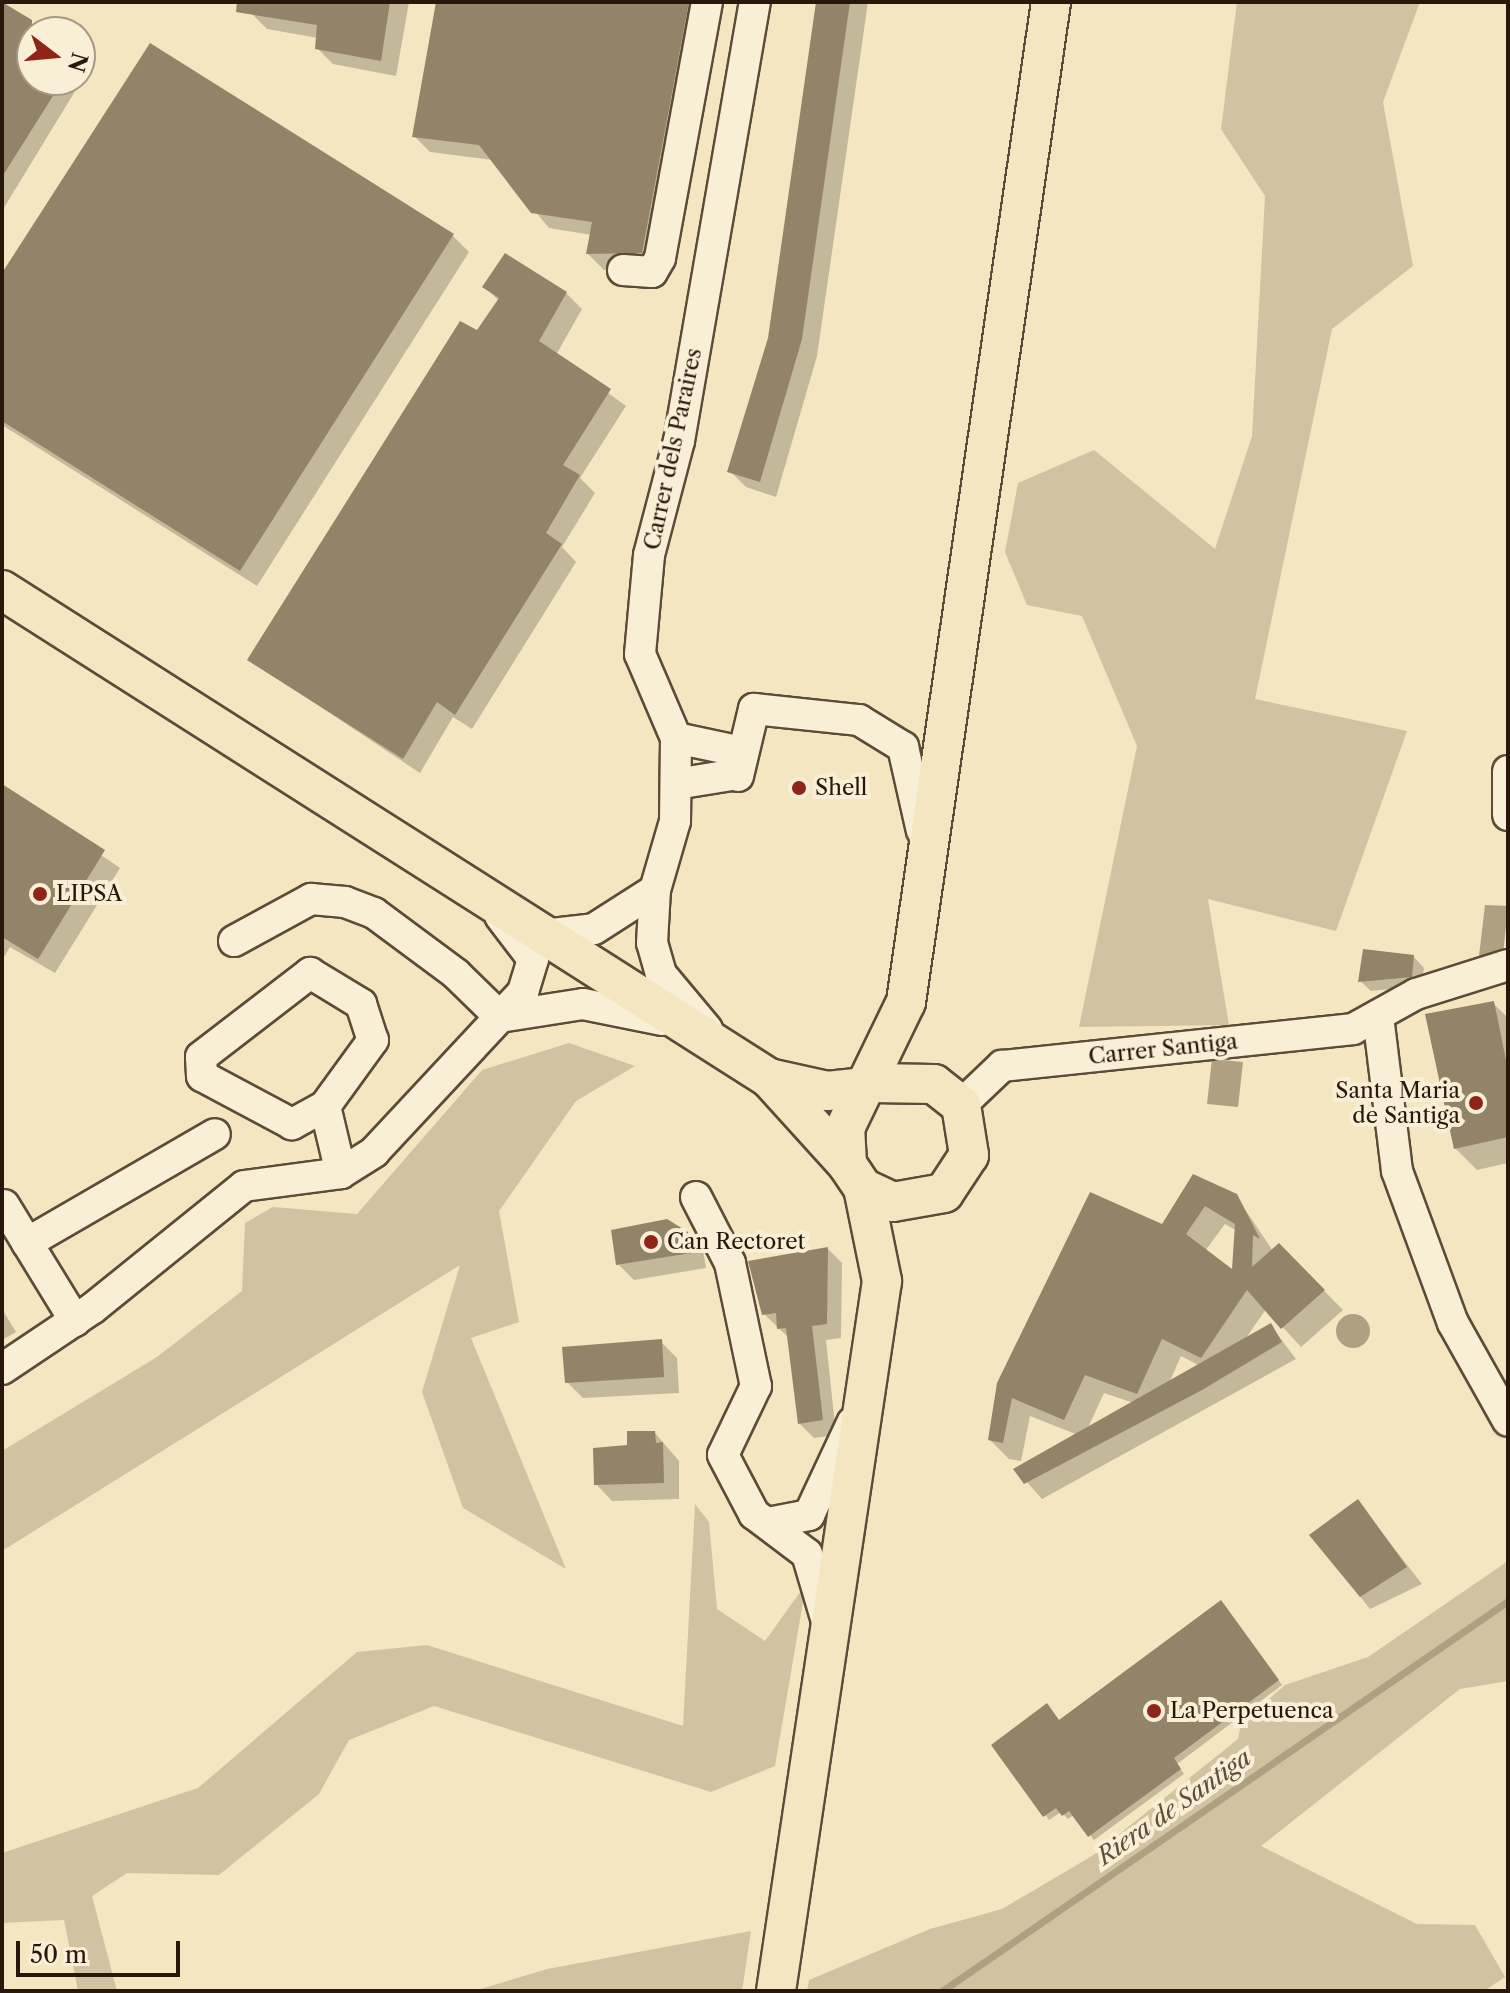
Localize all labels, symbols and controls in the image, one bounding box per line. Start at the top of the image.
north arrow [16,16,96,96]
text: N [62,49,93,75]
street label: Carrer dels Paraires [639,345,707,553]
place label: Shell [815,775,867,801]
marker: Shell [790,779,808,797]
place label: LIPSA [56,881,122,907]
marker: LIPSA [31,885,49,903]
street label: Carrer Santiga [1087,1028,1239,1070]
place label: Santa Maria de Santiga [1335,1077,1460,1128]
marker: Santa Maria de Santiga [1467,1094,1485,1112]
place label: Can Rectoret [667,1229,805,1255]
marker: Can Rectoret [642,1233,660,1251]
place label: La Perpetuenca [1170,1698,1334,1724]
marker: La Perpetuenca [1145,1702,1163,1720]
water label: Riera de Santiga [1091,1743,1257,1871]
scale bar [20,1925,184,1975]
text: 50 m [30,1940,87,1969]

